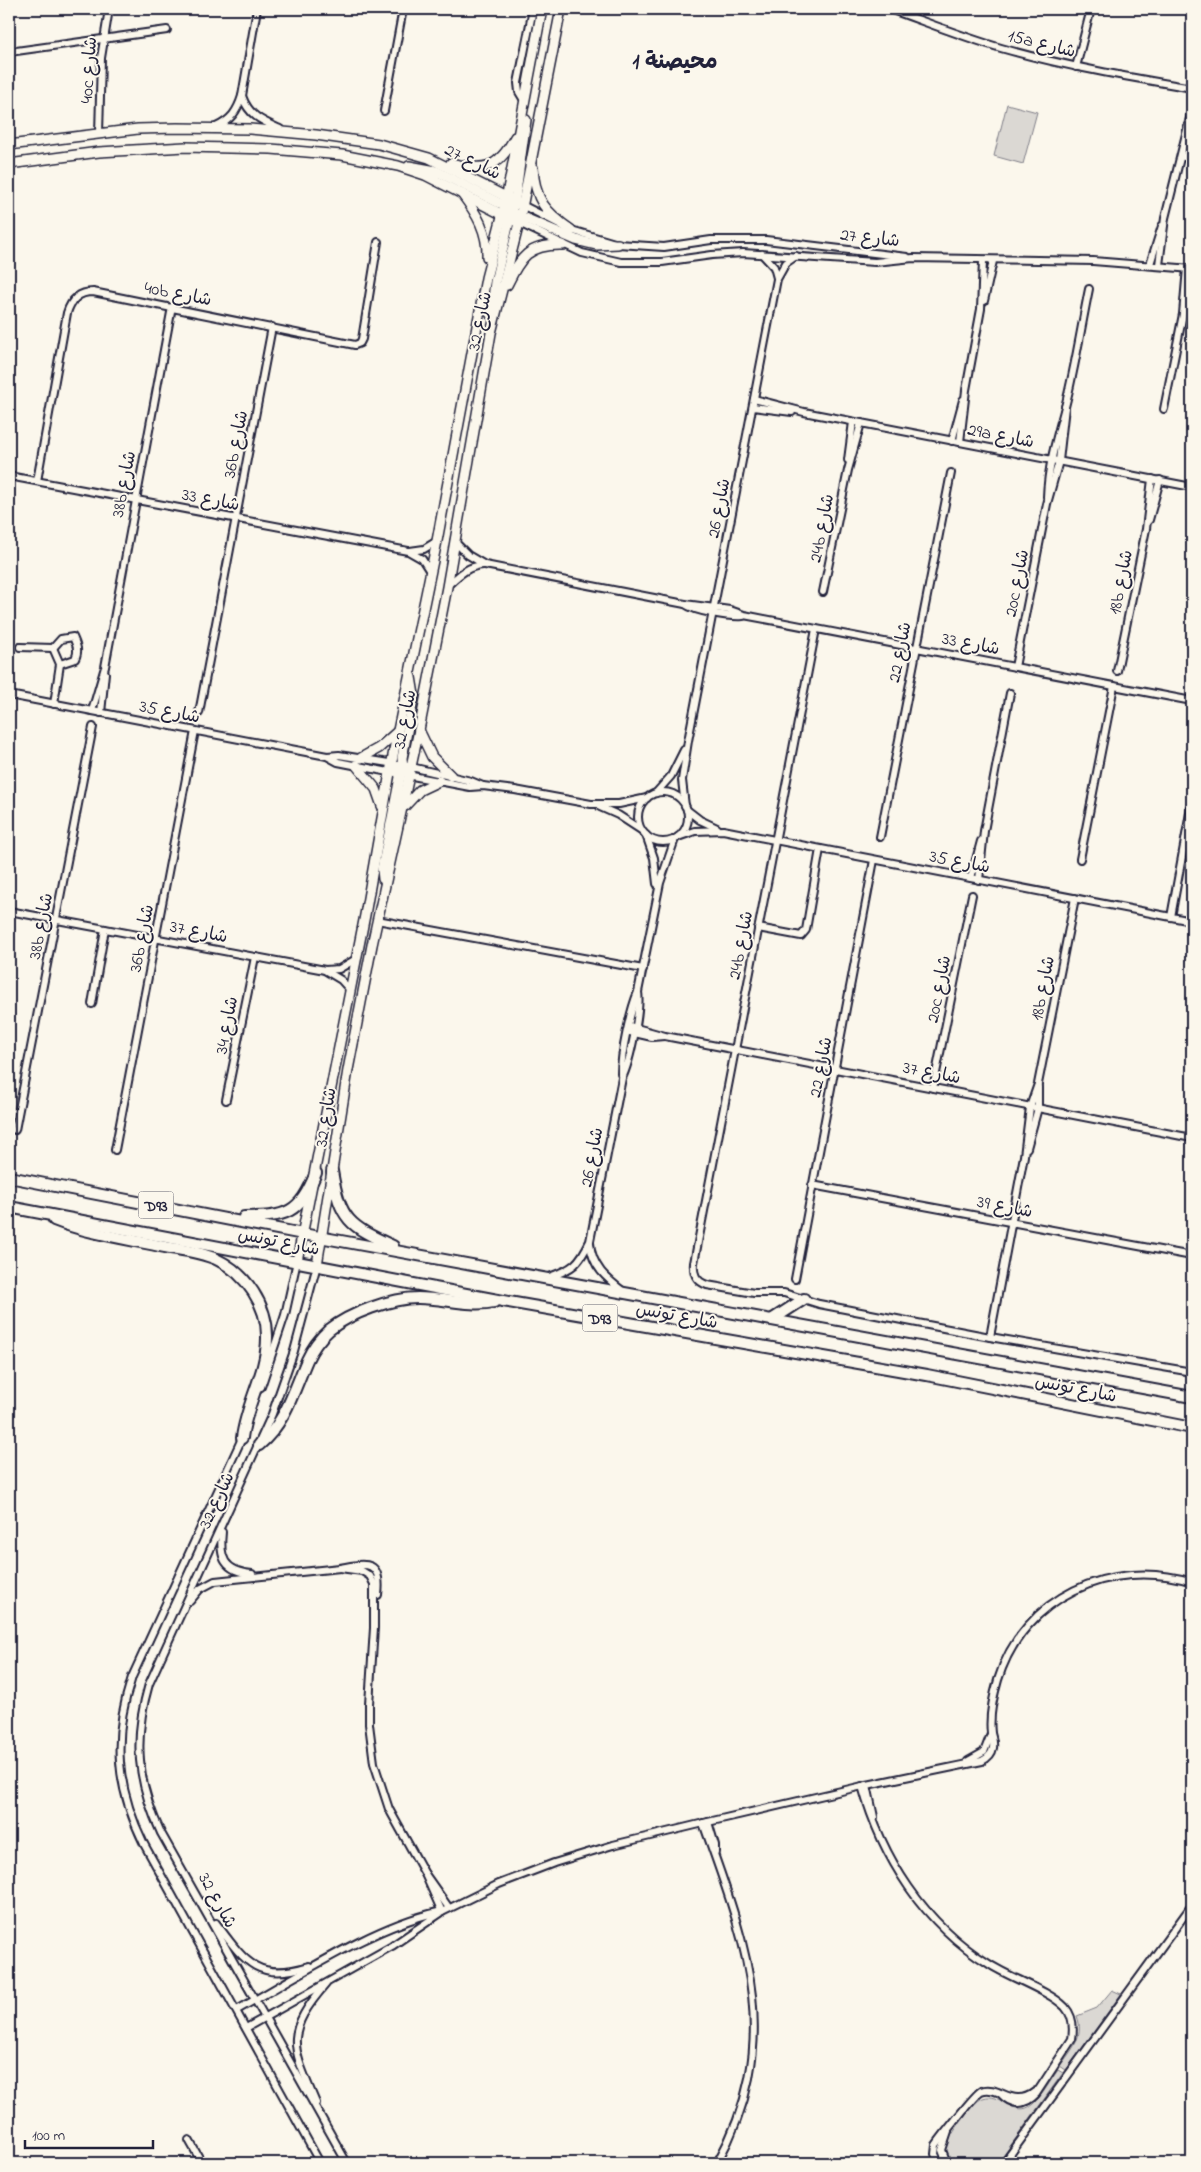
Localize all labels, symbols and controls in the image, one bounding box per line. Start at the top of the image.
street label: 15a شارع [1005,24,1078,66]
street label: 40c شارع [75,36,105,104]
district label: محيصنة 1 [632,47,718,79]
street label: شارع 27 [440,138,505,188]
street label: شارع 27 [839,223,901,255]
street label: 40b شارع [142,276,214,314]
street label: شارع 32 [462,289,500,353]
street label: 36b شارع [218,408,256,480]
street label: 29a شارع [965,418,1036,456]
street label: 38b شارع [106,449,144,520]
street label: شارع 26 [701,476,738,540]
street label: شارع 33 [180,483,242,519]
street label: 24b شارع [804,492,842,565]
street label: 20c شارع [999,547,1037,619]
street label: 18b شارع [1103,548,1141,617]
street label: شارع 22 [882,620,920,685]
street label: شارع 33 [940,627,1002,663]
street label: شارع 32 [387,688,424,751]
street label: شارع 35 [137,694,202,732]
street label: شارع 35 [927,844,992,882]
street label: 38b شارع [23,891,61,962]
street label: 36b شارع [124,902,162,974]
street label: 24b شارع [723,909,761,982]
street label: شارع 37 [168,915,230,951]
street label: 20c شارع [921,953,959,1025]
street label: 18b شارع [1025,954,1063,1023]
street label: شارع 34 [210,994,246,1056]
street label: شارع 22 [803,1035,841,1100]
street label: شارع 37 [901,1056,963,1092]
street label: شارع 32 [309,1086,344,1149]
street label: شارع 26 [574,1125,611,1189]
street label: شارع 39 [974,1190,1035,1226]
road number: D93 [138,1192,174,1218]
street label: شارع تونس [236,1222,322,1264]
street label: شارع تونس [634,1297,720,1337]
road number: D93 [582,1305,618,1332]
street label: شارع تونس [1033,1369,1119,1411]
street label: شارع 32 [193,1468,242,1533]
street label: شارع 32 [190,1868,242,1933]
scale bar [25,2117,152,2149]
text: 100 m [32,2125,65,2147]

